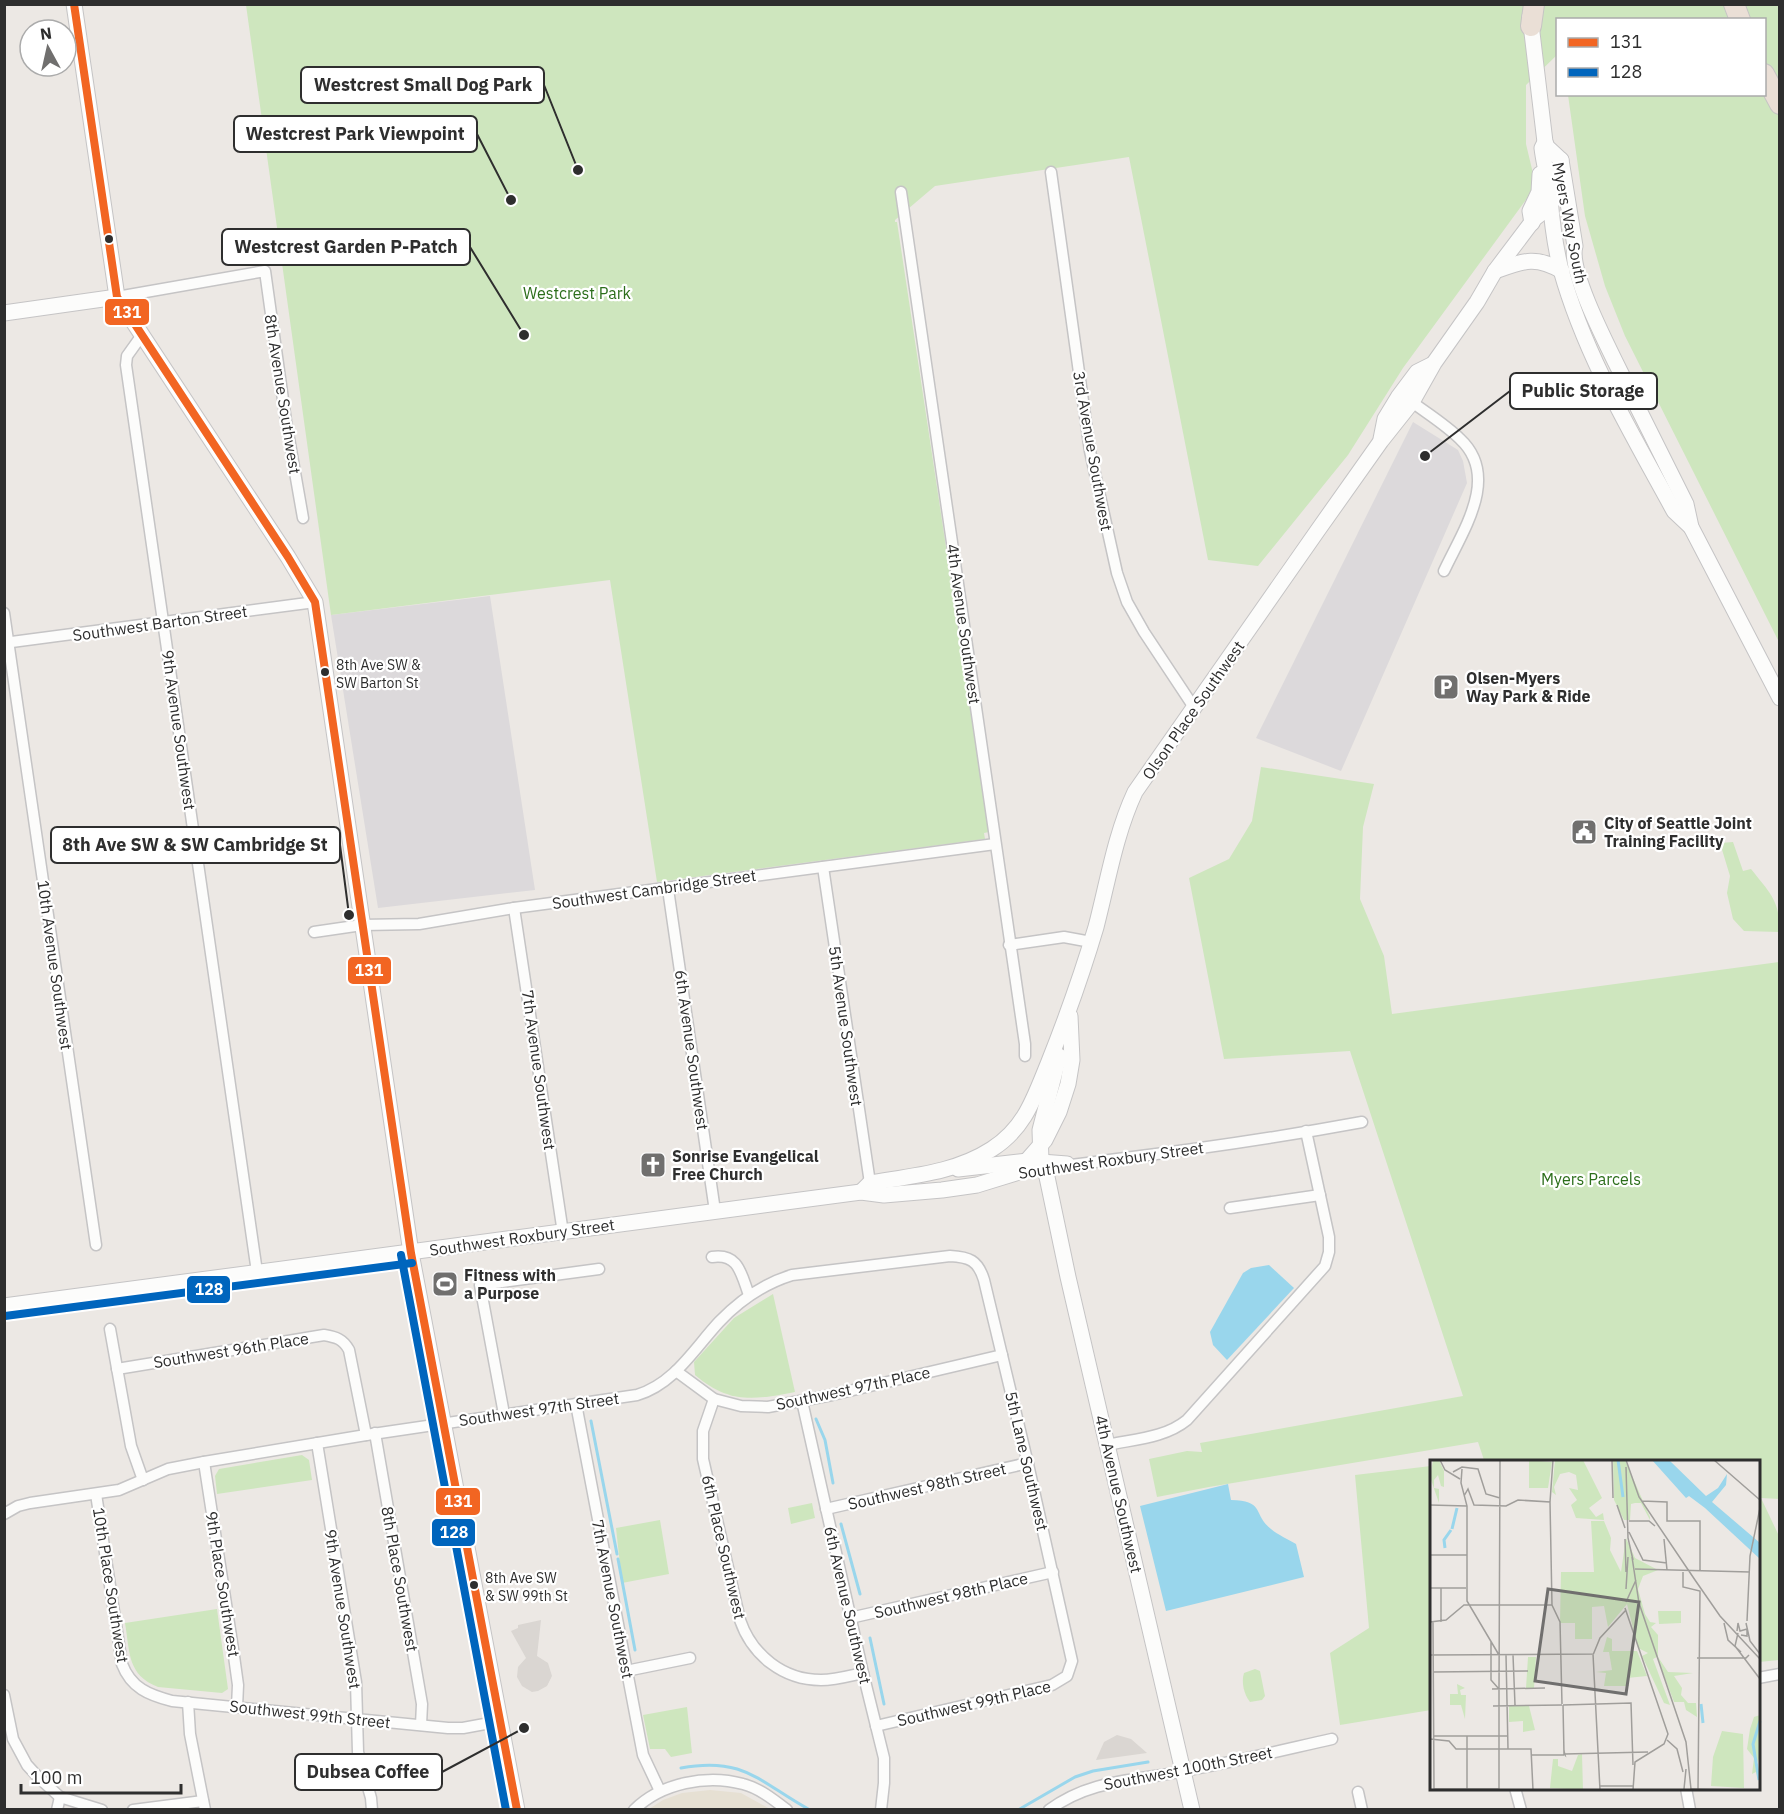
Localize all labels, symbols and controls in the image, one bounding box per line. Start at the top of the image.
north arrow [18,18,78,78]
legend [1556,18,1766,96]
text: N [39,22,53,44]
text: 131 [1610,30,1642,53]
text: 128 [1610,60,1642,83]
callout: Westcrest Small Dog Park [301,67,544,103]
text: Westcrest Small Dog Park [314,73,533,96]
callout: Westcrest Park Viewpoint [234,116,477,152]
text: Westcrest Park Viewpoint [245,122,465,145]
street label: Myers Way South [1548,160,1592,286]
callout: Westcrest Garden P-Patch [222,229,470,265]
unlabelled marker [103,233,115,245]
text: Westcrest Garden P-Patch [234,235,458,258]
park label: Westcrest Park [523,283,632,303]
line badge: 131 [104,298,150,326]
text: 131 [113,302,142,322]
street label: 8th Avenue Southwest [260,313,306,475]
street label: 3rd Avenue Southwest [1069,370,1117,532]
callout: Public Storage [1510,373,1657,409]
text: Public Storage [1522,379,1644,402]
street label: 4th Avenue Southwest [943,543,985,705]
street label: Southwest Barton Street [71,601,249,645]
street label: Olson Place Southwest [1138,637,1248,783]
street label: 9th Avenue Southwest [158,649,200,811]
place label: 8th Ave SW & SW Barton St [336,656,421,692]
marker: 8th Ave SW & SW Barton St [319,666,331,678]
place label: Olsen-Myers Way Park & Ride [1466,668,1591,706]
parking icon: Olsen-Myers Way Park & Ride [1431,672,1461,702]
place label: City of Seattle Joint Training Facility [1604,813,1752,851]
public building icon: City of Seattle Joint Training Facility [1569,817,1599,847]
callout: 8th Ave SW & SW Cambridge St [51,827,340,863]
text: 8th Ave SW & SW Cambridge St [62,833,328,856]
street label: Southwest Cambridge Street [551,865,757,913]
street label: 10th Avenue Southwest [33,879,77,1051]
street label: 5th Avenue Southwest [825,945,867,1107]
line badge: 131 [347,956,392,985]
text: 131 [355,960,384,980]
street label: 6th Avenue Southwest [671,969,713,1131]
street label: 7th Avenue Southwest [518,989,560,1151]
street label: Southwest Roxbury Street [1017,1137,1205,1183]
place label: Sonrise Evangelical Free Church [672,1146,819,1184]
church icon: Sonrise Evangelical Free Church [638,1150,668,1180]
park label: Myers Parcels [1541,1169,1641,1189]
street label: Southwest Roxbury Street [428,1214,616,1260]
place label: Fitness with a Purpose [464,1265,556,1303]
sports icon: Fitness with a Purpose [430,1269,460,1299]
line badge: 128 [186,1275,231,1304]
text: 128 [195,1279,223,1299]
street label: Southwest 96th Place [152,1328,310,1372]
street label: Southwest 97th Place [774,1362,932,1414]
street label: Southwest 97th Street [458,1388,620,1430]
street label: 5th Lane Southwest [1001,1389,1053,1533]
street label: 4th Avenue Southwest [1091,1413,1147,1575]
street label: Southwest 98th Street [846,1458,1008,1514]
inset map [1430,1460,1760,1790]
street label: 6th Place Southwest [698,1473,750,1621]
line badge: 131 [435,1487,481,1516]
text: 131 [444,1491,473,1511]
street label: 8th Place Southwest [377,1505,423,1653]
street label: 10th Place Southwest [89,1506,133,1664]
street label: 9th Place Southwest [202,1510,244,1658]
line badge: 128 [431,1518,476,1547]
street label: 7th Avenue Southwest [588,1518,638,1680]
text: 128 [440,1522,468,1542]
street label: 6th Avenue Southwest [820,1524,876,1686]
street label: 9th Avenue Southwest [320,1528,366,1690]
street label: Southwest 98th Place [872,1568,1030,1622]
place label: 8th Ave SW & SW 99th St [485,1569,568,1605]
marker: 8th Ave SW & SW 99th St [468,1579,480,1591]
street label: Southwest 99th Place [895,1676,1053,1730]
street label: Southwest 99th Street [229,1696,391,1732]
street label: Southwest 100th Street [1102,1742,1274,1794]
callout: Dubsea Coffee [295,1754,442,1790]
scale bar [21,1757,182,1795]
text: Dubsea Coffee [307,1760,429,1783]
text: 100 m [30,1766,82,1789]

